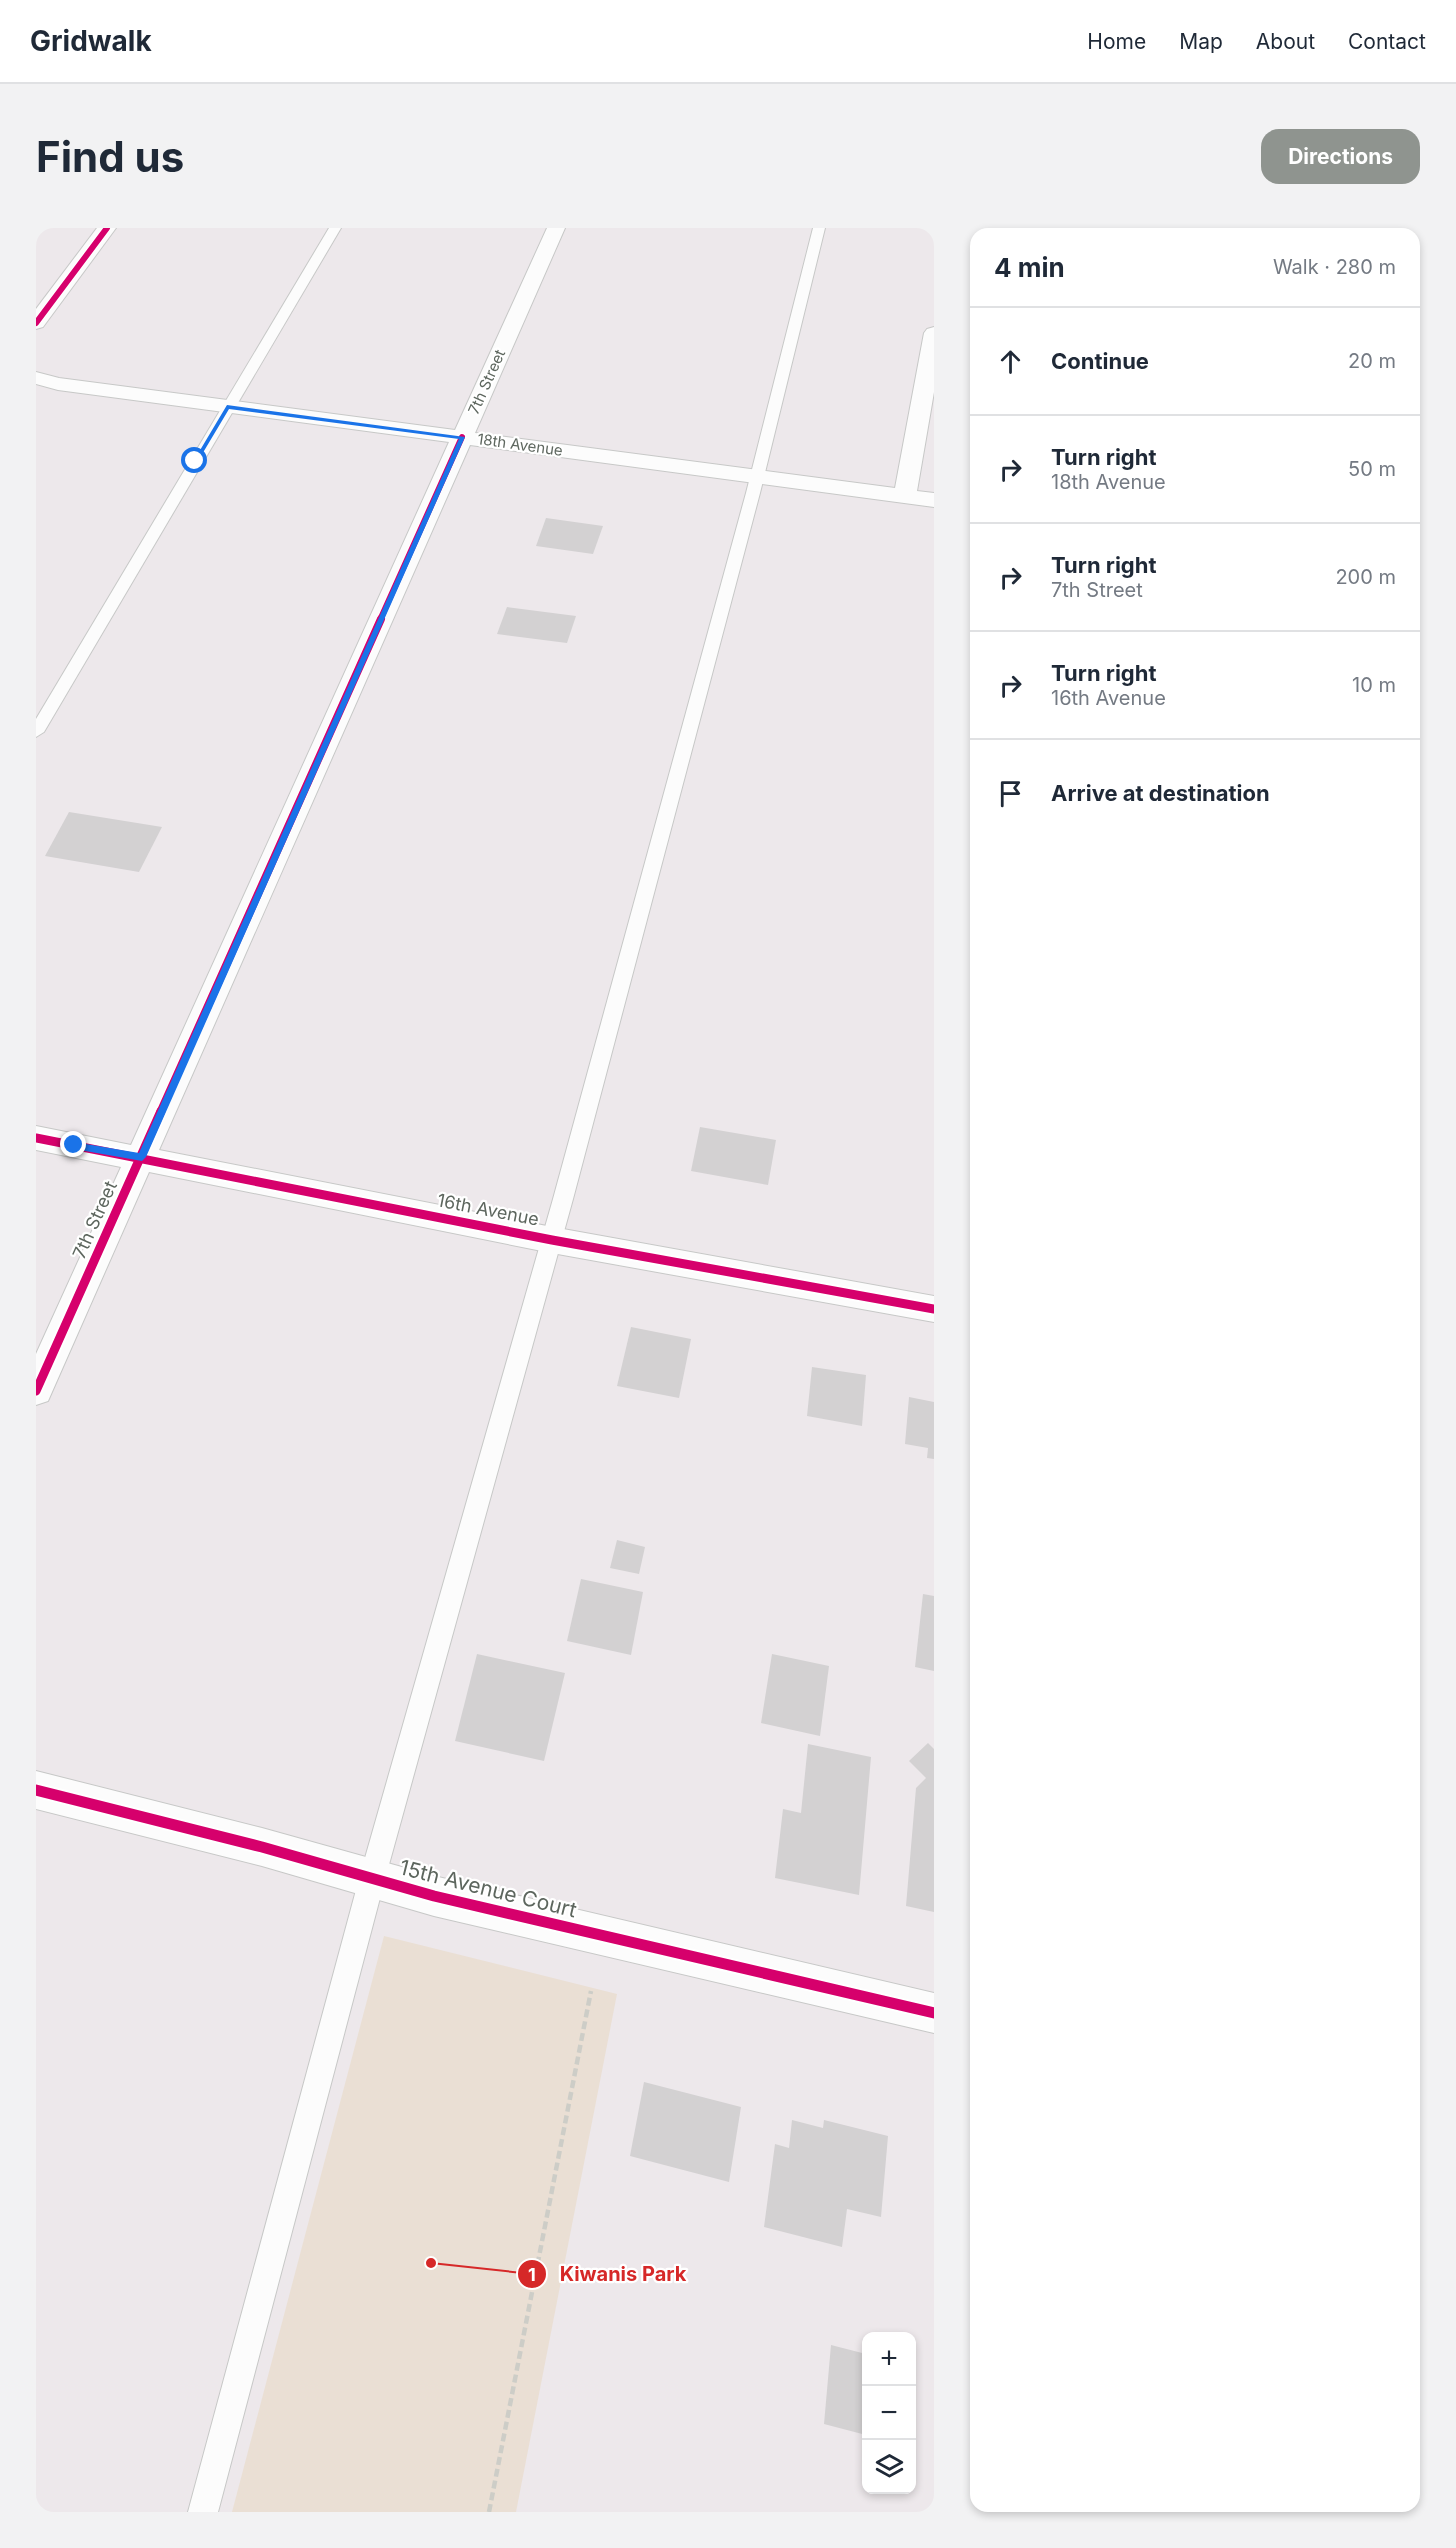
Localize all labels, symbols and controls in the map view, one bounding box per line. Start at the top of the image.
text: Gridwalk [30,24,152,58]
text: Home [1087,29,1146,54]
text: Map [1179,29,1223,54]
text: About [1256,29,1315,54]
text: Contact [1348,29,1426,54]
button: Directions [1261,129,1420,184]
text: Find us [36,131,184,182]
text: 4 min [994,252,1065,283]
text: Walk · 280 m [1273,255,1396,279]
icon: ahead [994,345,1027,378]
street label: 7th Street [464,346,509,417]
text: Continue [1051,348,1149,374]
text: 20 m [1348,349,1396,373]
street label: 18th Avenue [476,429,564,460]
text: Turn right [1051,444,1157,470]
route start [181,447,207,473]
icon: right [994,453,1027,486]
text: 50 m [1348,457,1396,481]
text: 18th Avenue [1051,470,1166,494]
text: Turn right [1051,552,1157,578]
icon: right [994,561,1027,594]
text: 200 m [1335,565,1396,589]
text: 7th Street [1051,578,1143,602]
text: Turn right [1051,660,1157,686]
icon: right [994,669,1027,702]
text: 10 m [1352,673,1396,697]
text: 16th Avenue [1051,686,1166,710]
icon: arrive [994,777,1027,810]
text: Arrive at destination [1051,780,1270,806]
route end [60,1131,86,1157]
street label: 7th Street [68,1178,121,1262]
street label: 16th Avenue [435,1189,541,1230]
street label: 15th Avenue Court [397,1854,579,1923]
callout: Kiwanis Park [517,2255,698,2293]
text: Kiwanis Park [560,2262,687,2286]
text: 1 [528,2264,536,2285]
map controls [862,2332,916,2494]
button: + [862,2332,916,2386]
button: − [862,2386,916,2440]
button: layers [862,2440,916,2494]

